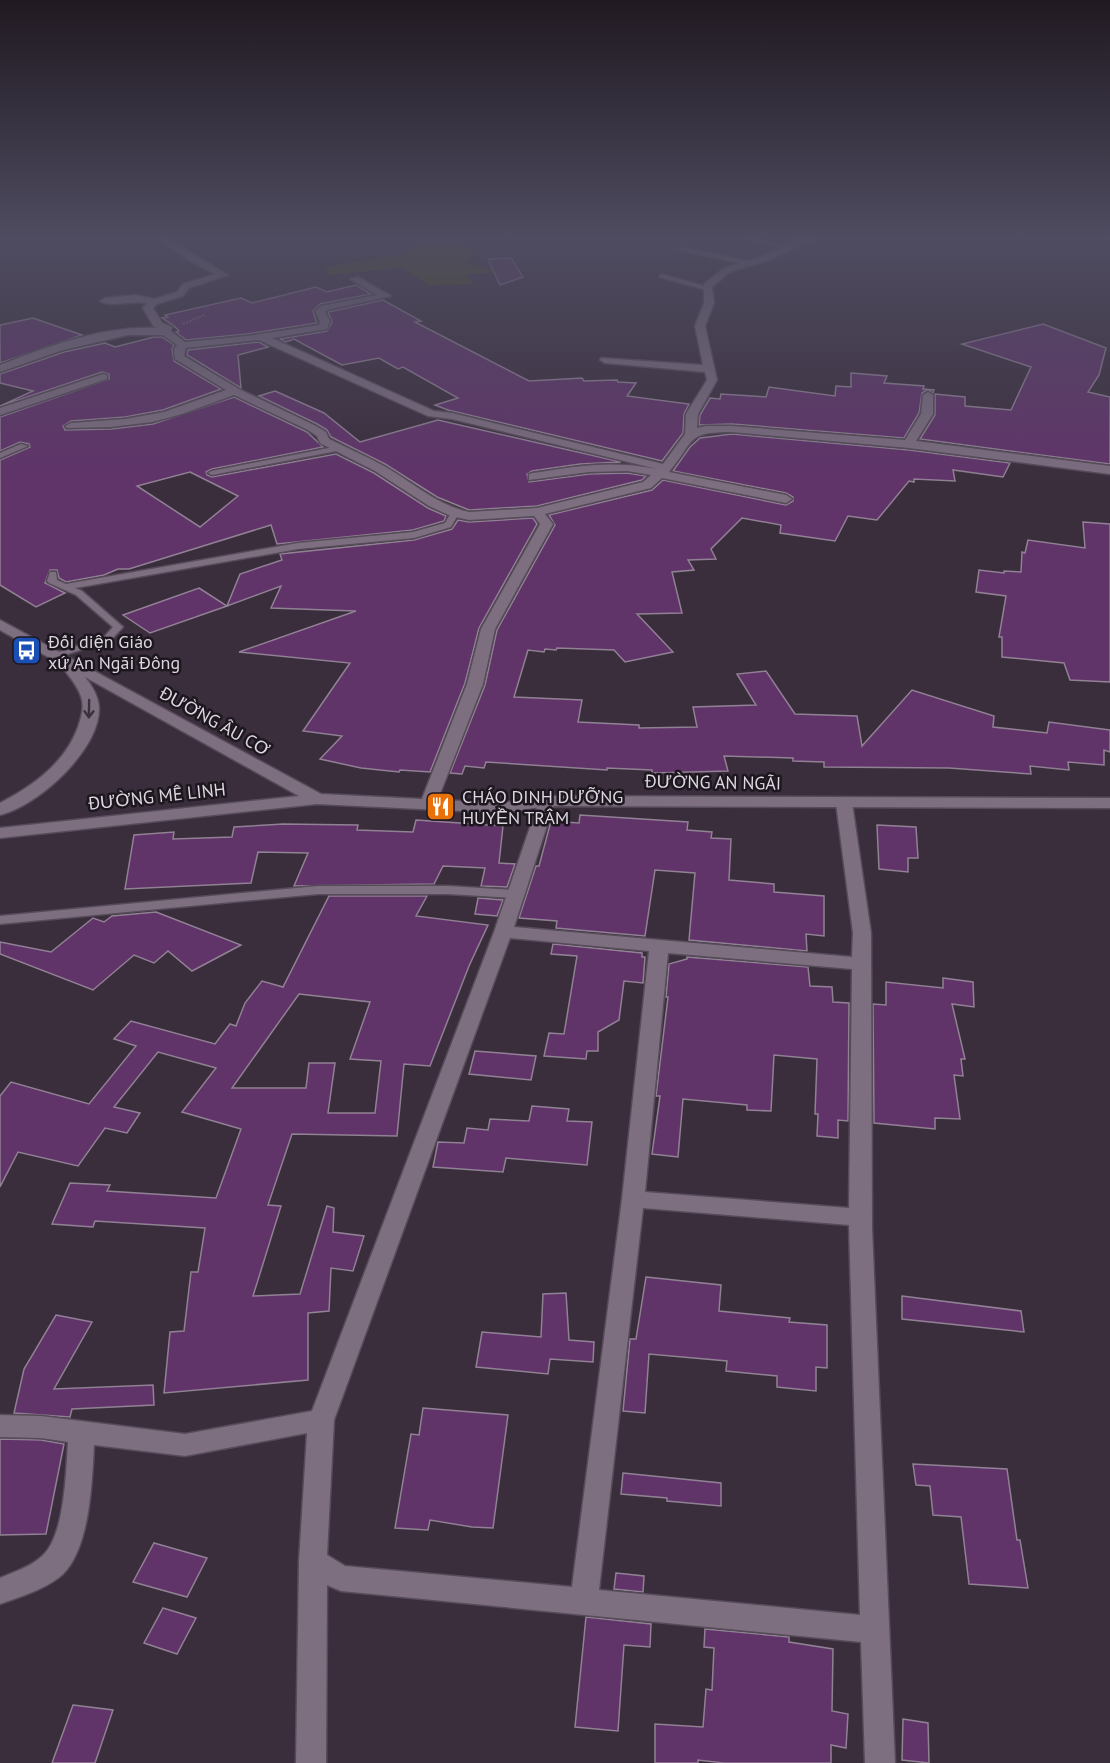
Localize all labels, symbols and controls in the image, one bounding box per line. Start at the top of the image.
place label: Đối diện Giáo xứ An Ngãi Đông [47,630,180,674]
bus stop icon: Đối diện Giáo xứ An Ngãi Đông [11,635,43,667]
street label: ĐƯỜNG ÂU CƠ [155,681,275,761]
one-way arrow [83,699,95,718]
street label: ĐƯỜNG AN NGÃI [644,769,781,795]
street label: ĐƯỜNG MÊ LINH [86,777,227,815]
place label: CHÁO DINH DƯỠNG HUYỀN TRÂM [462,785,623,829]
restaurant icon: CHÁO DINH DƯỠNG HUYỀN TRÂM [425,790,457,822]

